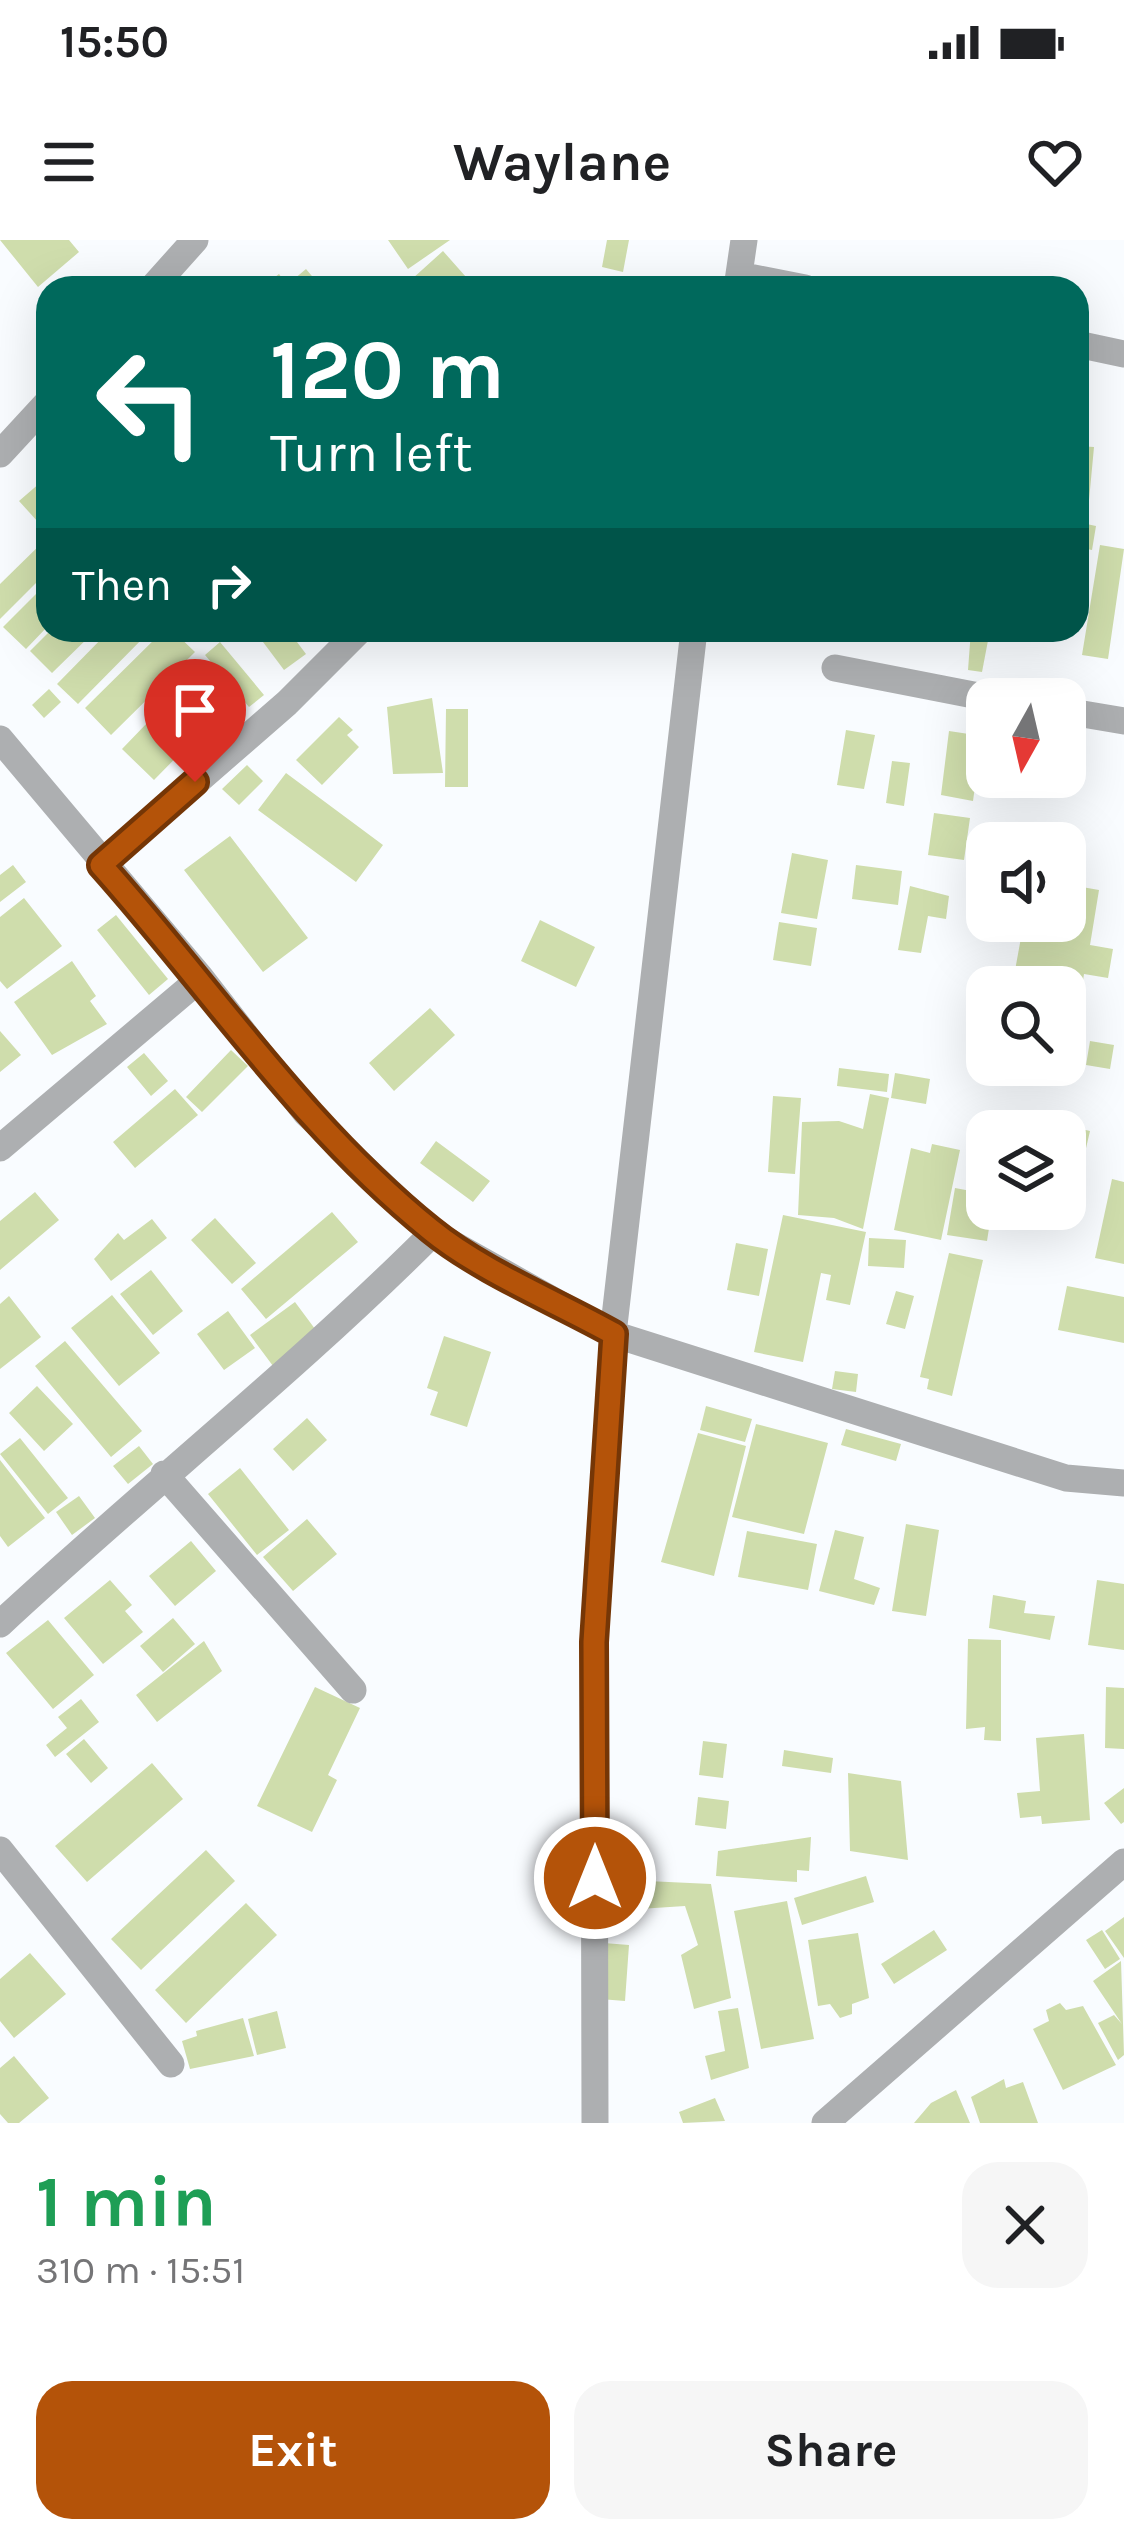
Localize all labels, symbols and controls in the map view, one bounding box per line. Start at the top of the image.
text: 15:50 [60,16,169,68]
icon: menu [36,129,102,195]
icon: heart [1022,129,1088,195]
text: Waylane [453,130,671,194]
text: 120 m [270,321,505,419]
icon: left [72,324,228,480]
text: Turn left [270,421,473,485]
icon: right [196,552,262,618]
text: Then [72,559,172,611]
pin [144,659,246,782]
icon: arrive [162,677,228,743]
north arrow [966,678,1086,798]
map controls [966,678,1086,1230]
button: sound [966,822,1086,942]
button: search [966,966,1086,1086]
button: layers [966,1110,1086,1230]
position arrow [532,1815,658,1941]
text: 1 min [36,2160,217,2244]
button: close [962,2162,1088,2288]
text: 310 m · 15:51 [36,2247,245,2293]
button: Exit [36,2381,550,2519]
button: Share [574,2381,1088,2519]

